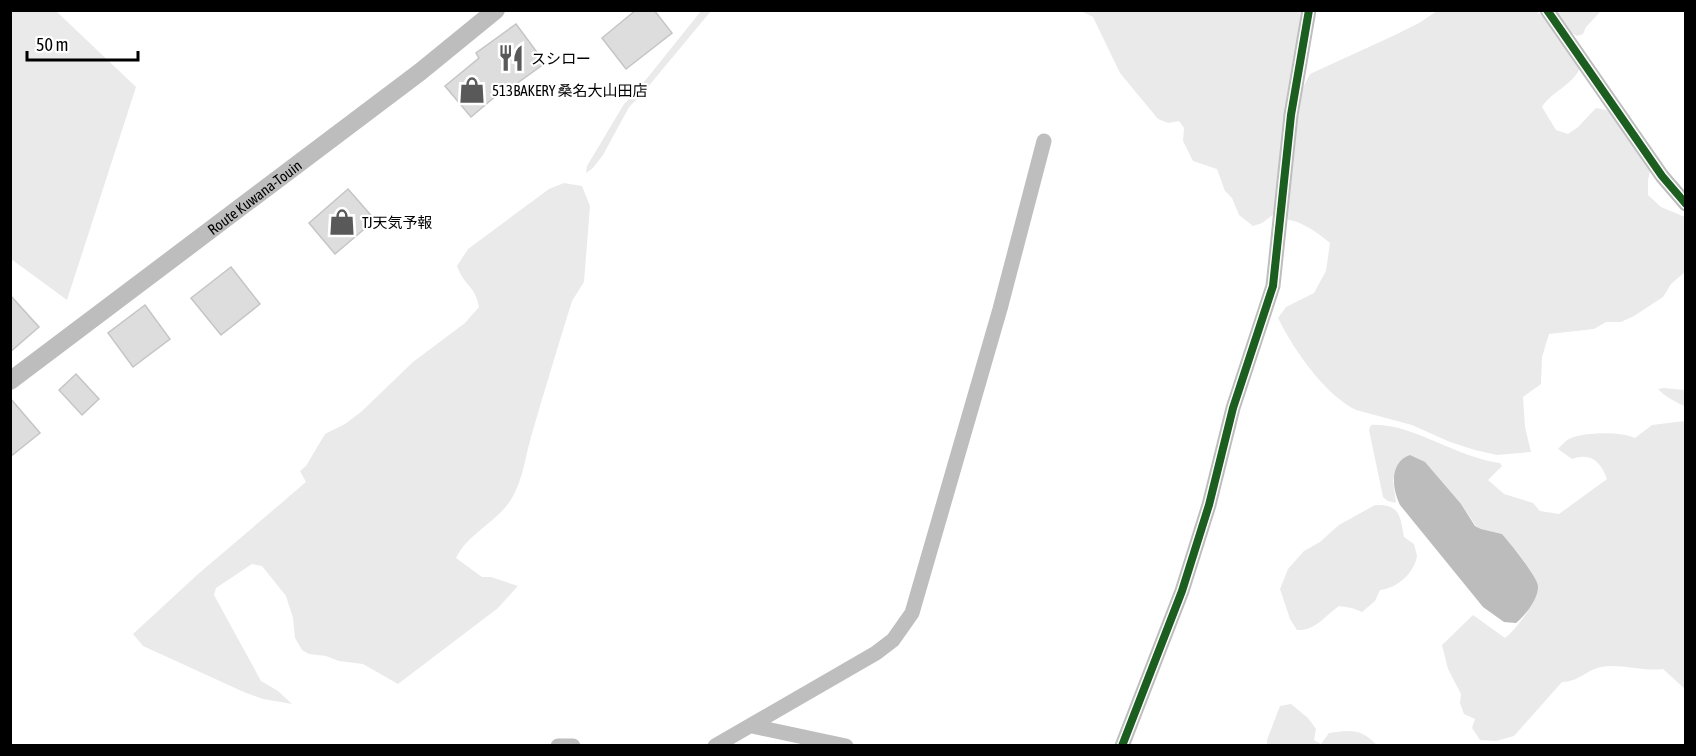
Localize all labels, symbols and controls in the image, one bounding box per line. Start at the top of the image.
scale bar [27,24,138,62]
text: 50 m [36,34,68,55]
restaurant icon: スシロー [496,43,526,73]
place label: スシロー [531,50,591,67]
shop icon: 513BAKERY 桑名大山田店 [457,75,487,105]
place label: 513BAKERY 桑名大山田店 [492,82,647,99]
street label: Route Kuwana-Touin [204,156,305,238]
shop icon: TJ天気予報 [327,207,357,237]
place label: TJ天気予報 [362,214,433,231]

